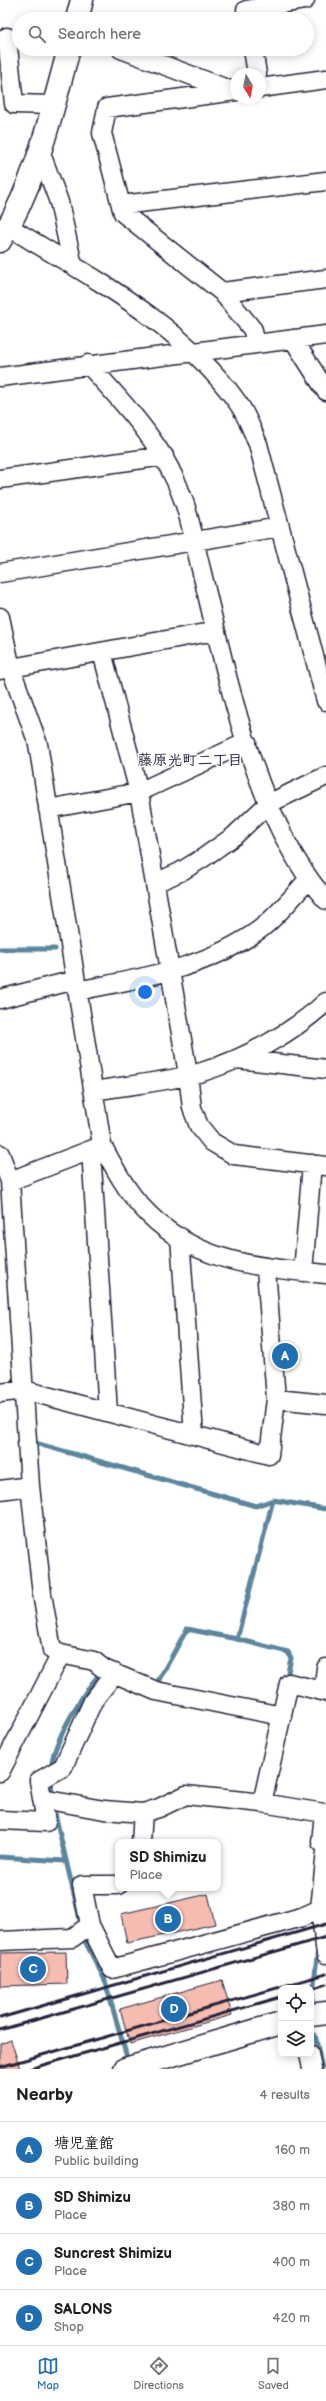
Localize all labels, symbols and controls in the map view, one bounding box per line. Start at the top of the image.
search box [12,12,314,56]
icon: search [26,23,48,45]
text: Search here [58,25,141,44]
north arrow [230,68,266,104]
district label: 藤原光町二丁目 [137,751,243,770]
your location [135,982,155,1002]
pin: A [272,1341,298,1371]
popup [115,1839,221,1891]
text: SD Shimizu [130,1848,206,1867]
text: Place [130,1867,163,1883]
pin: B [155,1904,181,1934]
pin: C [20,1954,46,1984]
map controls [278,1985,314,2057]
button: locate [278,1985,314,2021]
pin: D [161,1994,187,2024]
button: layers [278,2021,314,2057]
text: Nearby [16,2085,73,2105]
text: 4 results [260,2087,310,2103]
text: 塘児童館 [54,2134,114,2153]
text: A [25,2142,33,2158]
text: 160 m [275,2142,310,2158]
text: Public building [54,2153,139,2169]
text: SD Shimizu [54,2188,131,2207]
text: B [24,2198,34,2214]
text: 380 m [273,2198,310,2214]
text: Place [54,2207,87,2223]
text: Suncrest Shimizu [54,2244,172,2263]
text: C [24,2254,34,2270]
text: 400 m [273,2254,310,2270]
text: Place [54,2263,87,2279]
text: SALONS [54,2300,112,2319]
text: D [24,2310,34,2326]
text: 420 m [272,2310,310,2326]
text: Shop [54,2319,84,2335]
tab: Map [37,2355,59,2392]
tab: Directions [133,2355,184,2392]
tab: Saved [258,2355,289,2392]

